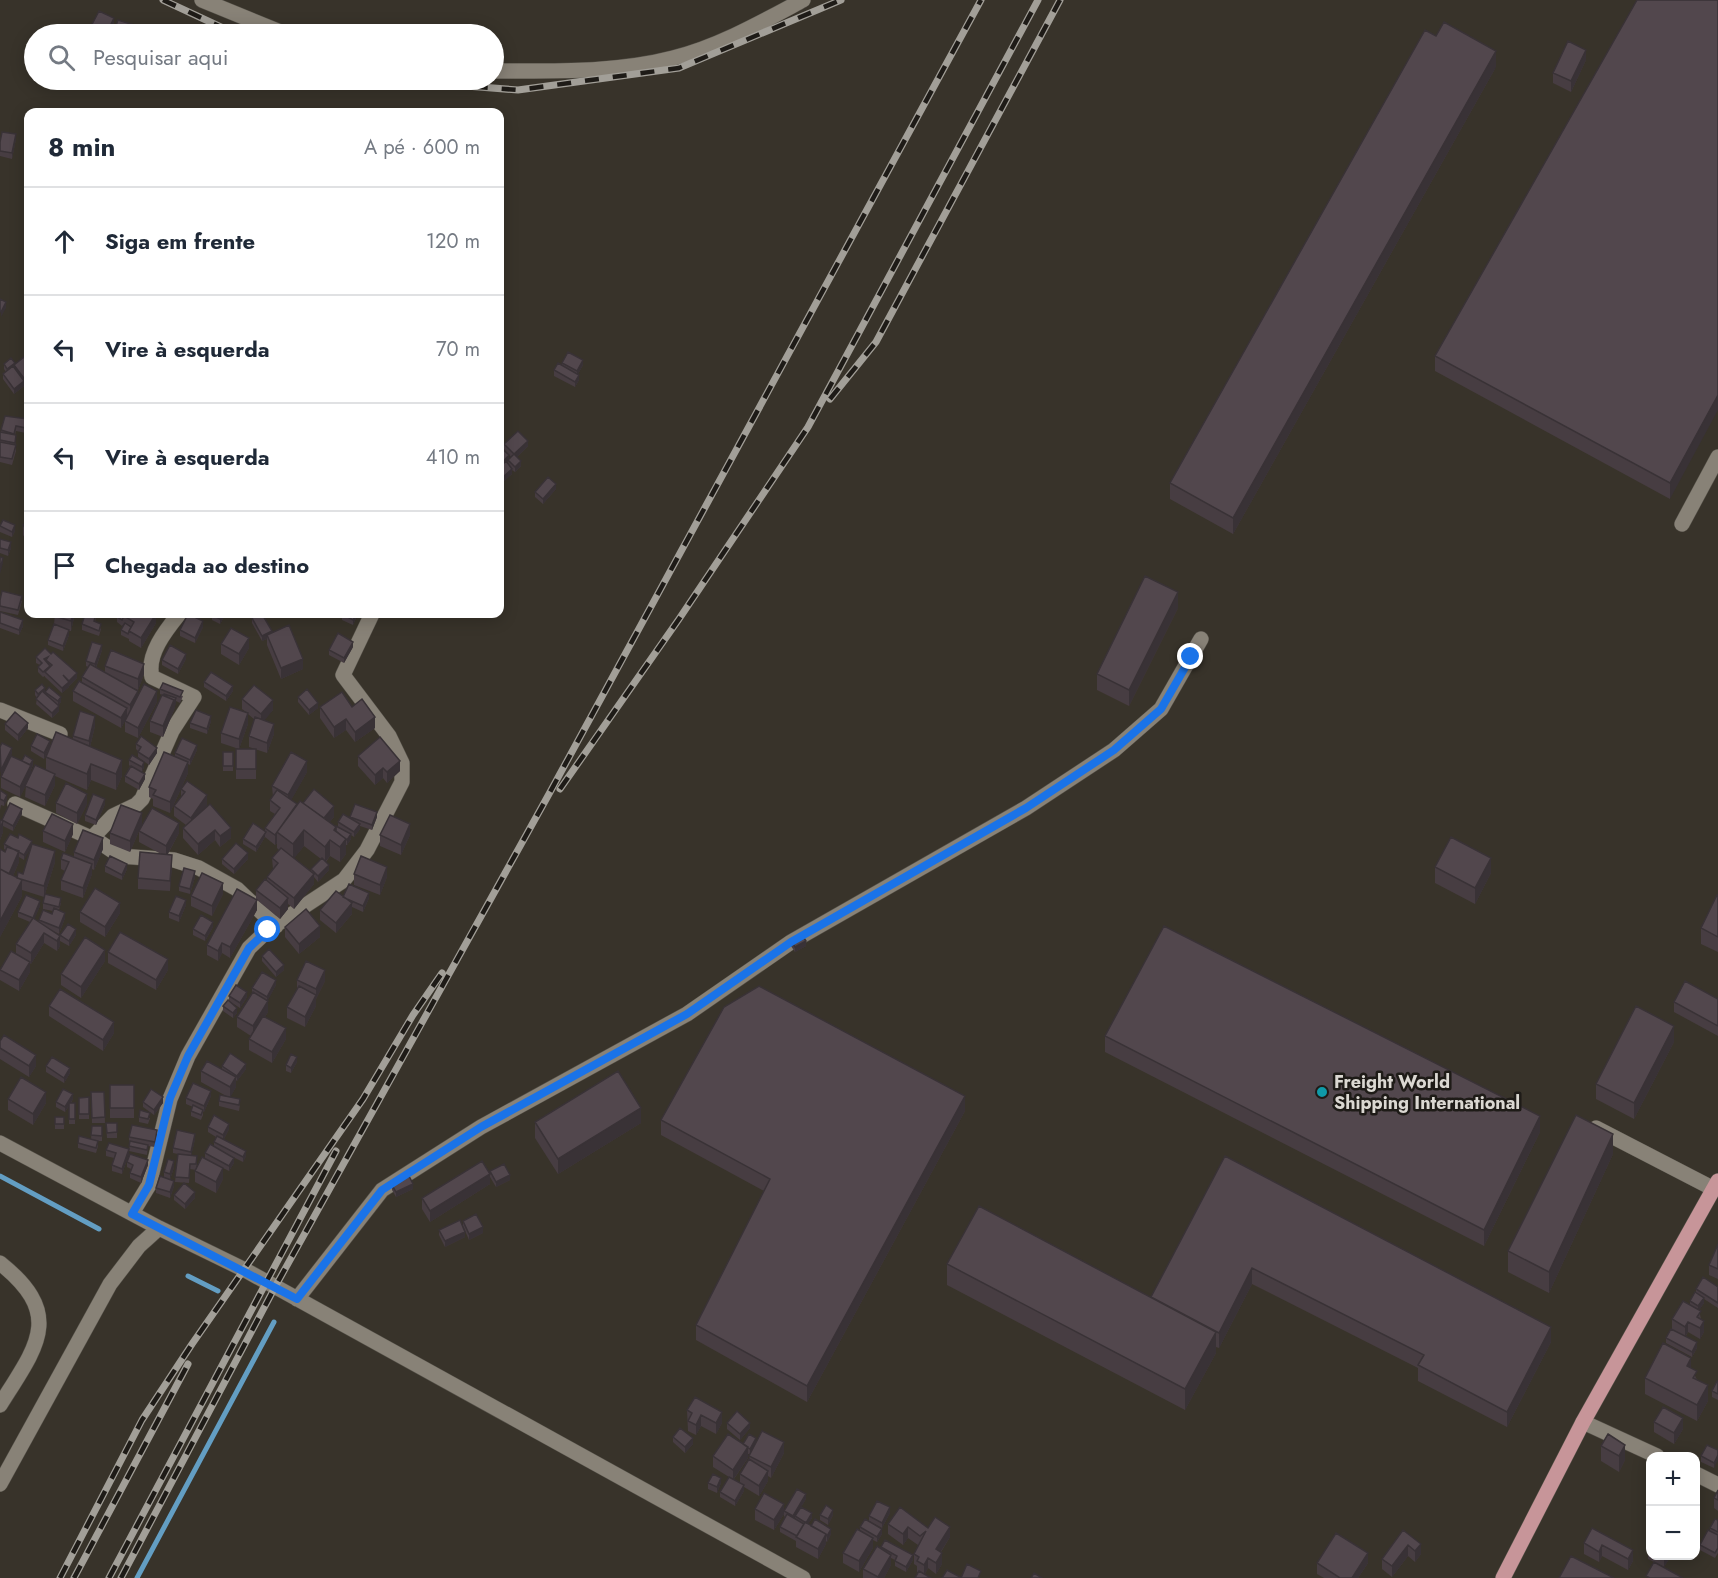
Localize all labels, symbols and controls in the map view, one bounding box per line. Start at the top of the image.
search box [24,24,504,90]
icon: search [45,41,78,74]
text: Pesquisar aqui [93,41,228,73]
text: 8 min [48,128,116,166]
text: A pé · 600 m [364,133,480,162]
icon: ahead [48,225,81,258]
text: Siga em frente [105,225,255,257]
text: 120 m [426,227,480,256]
icon: left [48,333,81,366]
text: Vire à esquerda [105,333,270,365]
text: 70 m [436,335,480,364]
icon: left [48,441,81,474]
text: Vire à esquerda [105,441,270,473]
text: 410 m [426,443,480,472]
icon: arrive [48,549,81,582]
text: Chegada ao destino [105,549,309,581]
route end [1177,643,1203,669]
route start [254,916,280,942]
place label: Freight World Shipping International [1334,1069,1520,1116]
marker: Freight World Shipping International [1315,1085,1329,1099]
map controls [1646,1452,1700,1560]
button: + [1646,1452,1700,1506]
button: − [1646,1506,1700,1560]

